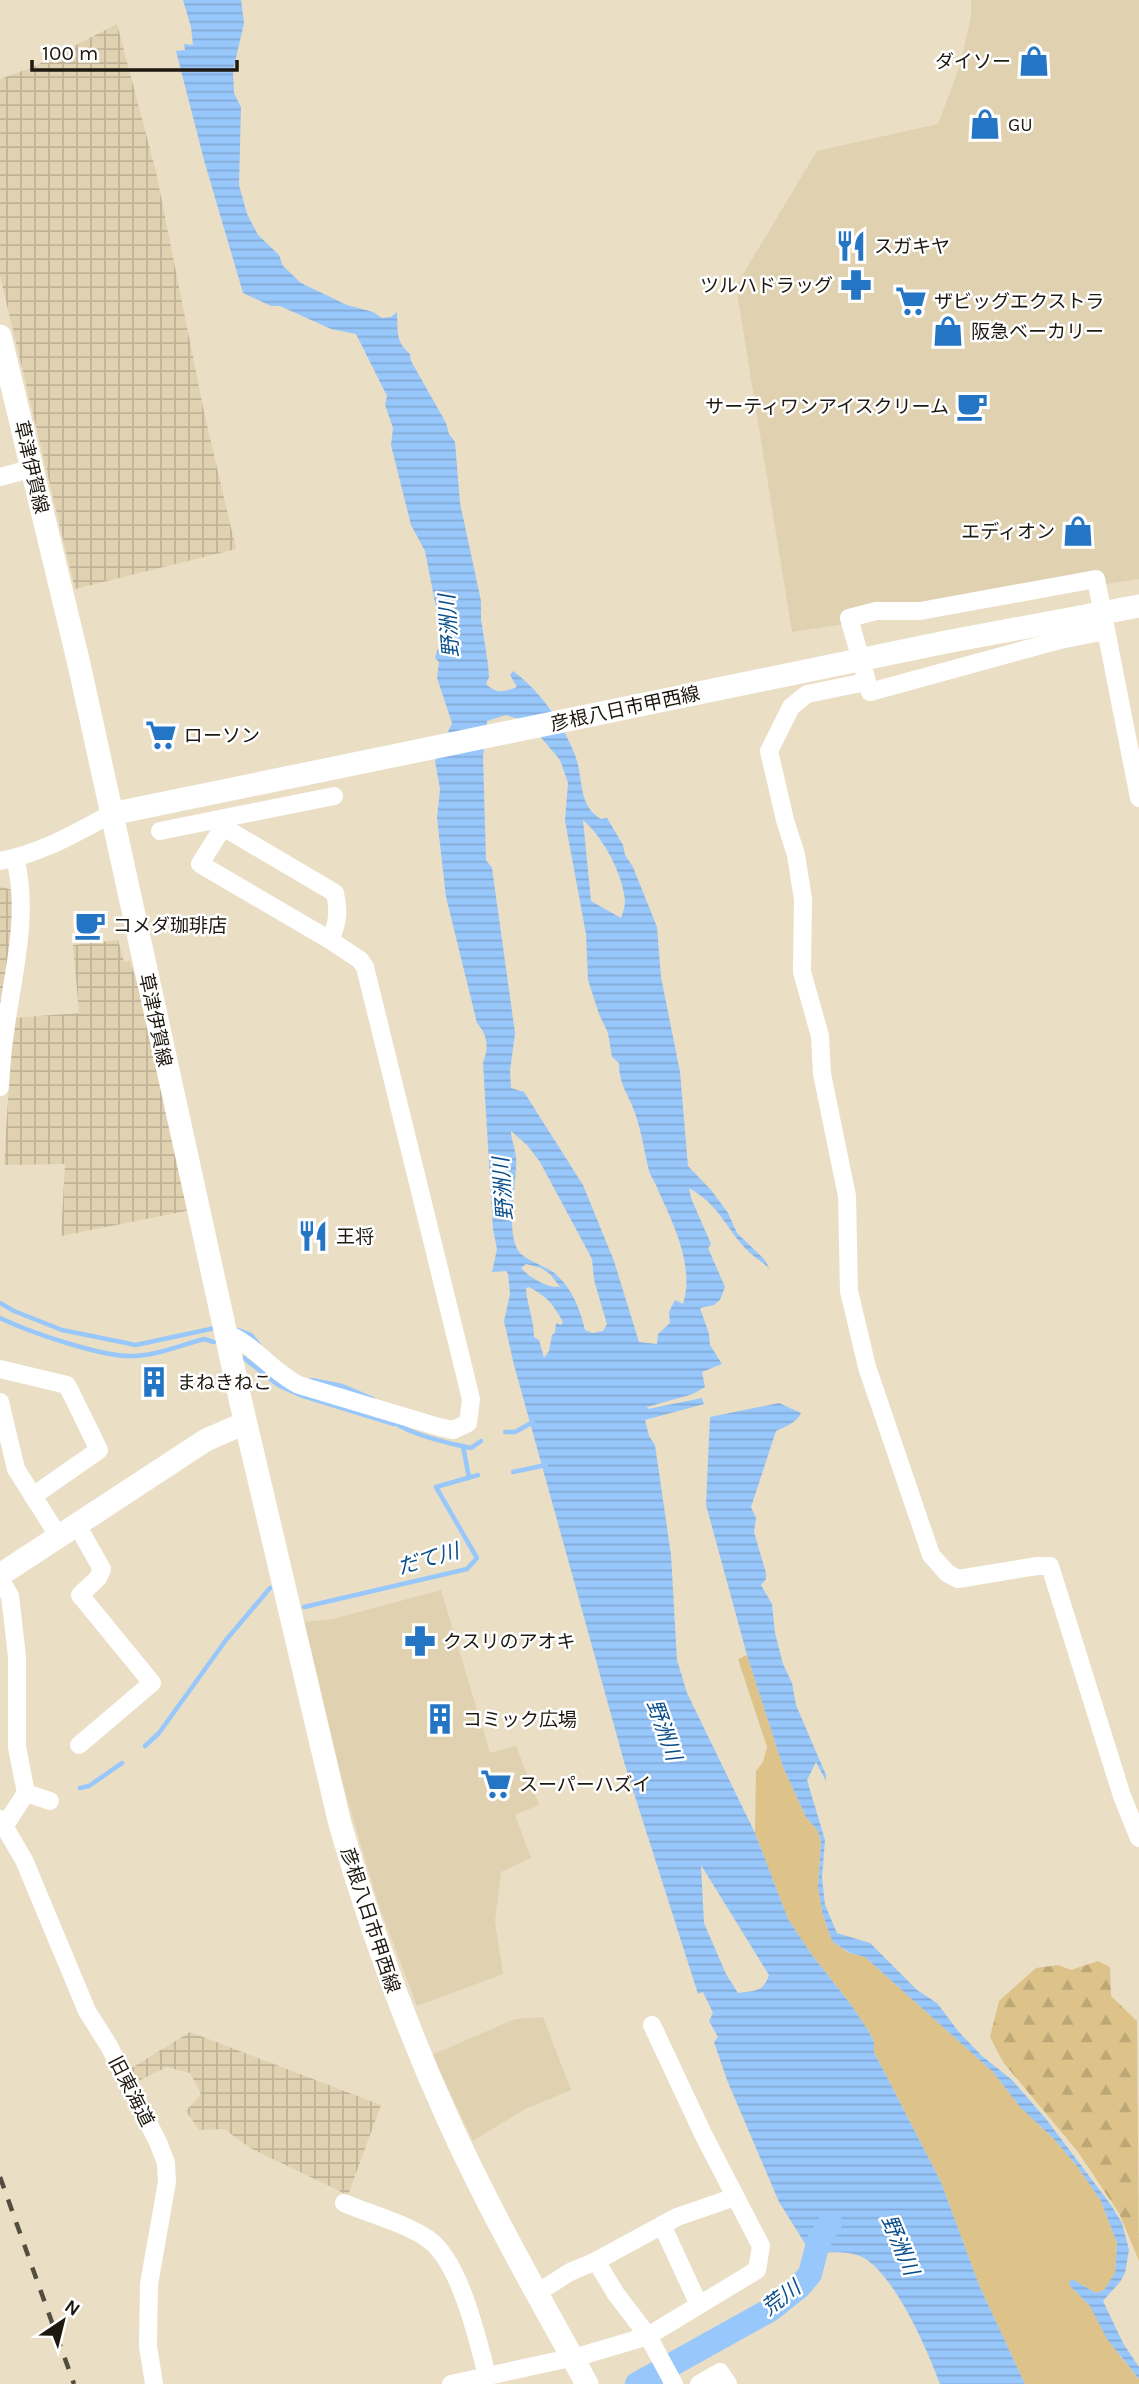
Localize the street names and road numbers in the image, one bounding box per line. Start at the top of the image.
street label: 草津伊賀線 [10,418,52,516]
street label: 彦根八日市甲西線 [549,682,702,736]
street label: 草津伊賀線 [134,971,176,1069]
street label: 彦根八日市甲西線 [336,1845,404,1996]
street label: 旧東海道 [104,2053,158,2130]

